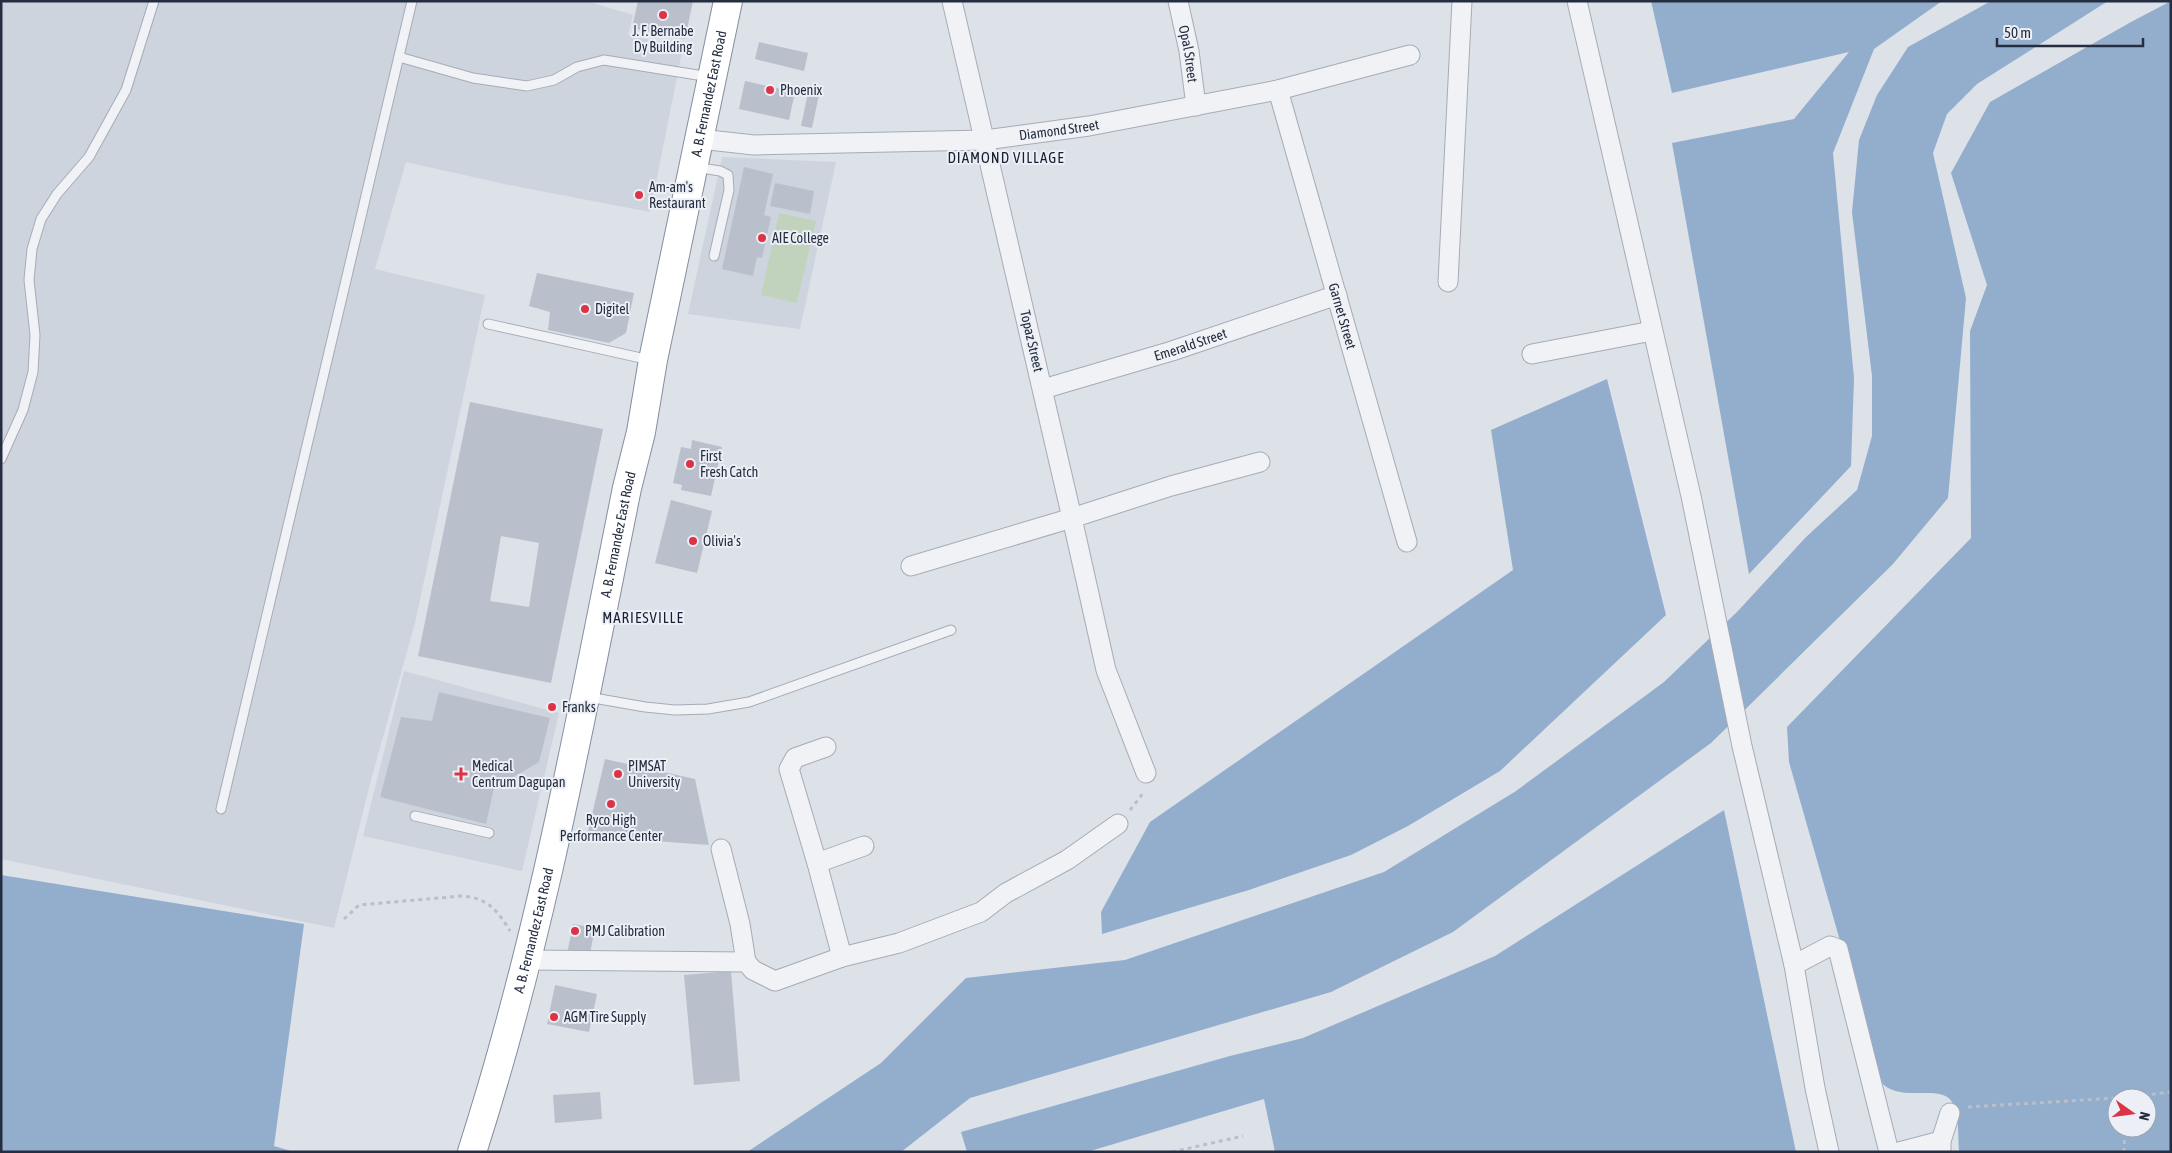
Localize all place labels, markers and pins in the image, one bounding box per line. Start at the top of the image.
marker: J. F. Bernabe Dy Building [657,9,669,21]
place label: J. F. Bernabe Dy Building [632,23,694,55]
place label: Phoenix [780,82,823,98]
marker: Phoenix [764,84,776,96]
place label: Am-am's Restaurant [649,179,706,211]
marker: Am-am's Restaurant [633,189,645,201]
place label: AIE College [772,230,829,246]
marker: AIE College [756,232,768,244]
place label: Digitel [595,301,630,317]
marker: Digitel [579,303,591,315]
place label: First Fresh Catch [700,448,758,480]
marker: First Fresh Catch [684,458,696,470]
place label: Olivia's [703,533,741,549]
marker: Olivia's [687,535,699,547]
place label: Franks [562,699,596,715]
marker: Franks [546,701,558,713]
place label: Medical Centrum Dagupan [472,758,565,790]
place label: PIMSAT University [628,758,681,790]
marker: Medical Centrum Dagupan [454,767,468,781]
marker: PIMSAT University [612,768,624,780]
marker: Ryco High Performance Center [605,798,617,810]
place label: Ryco High Performance Center [560,812,663,844]
place label: PMJ Calibration [585,923,665,939]
marker: PMJ Calibration [569,925,581,937]
place label: AGM Tire Supply [564,1009,647,1025]
marker: AGM Tire Supply [548,1011,560,1023]

